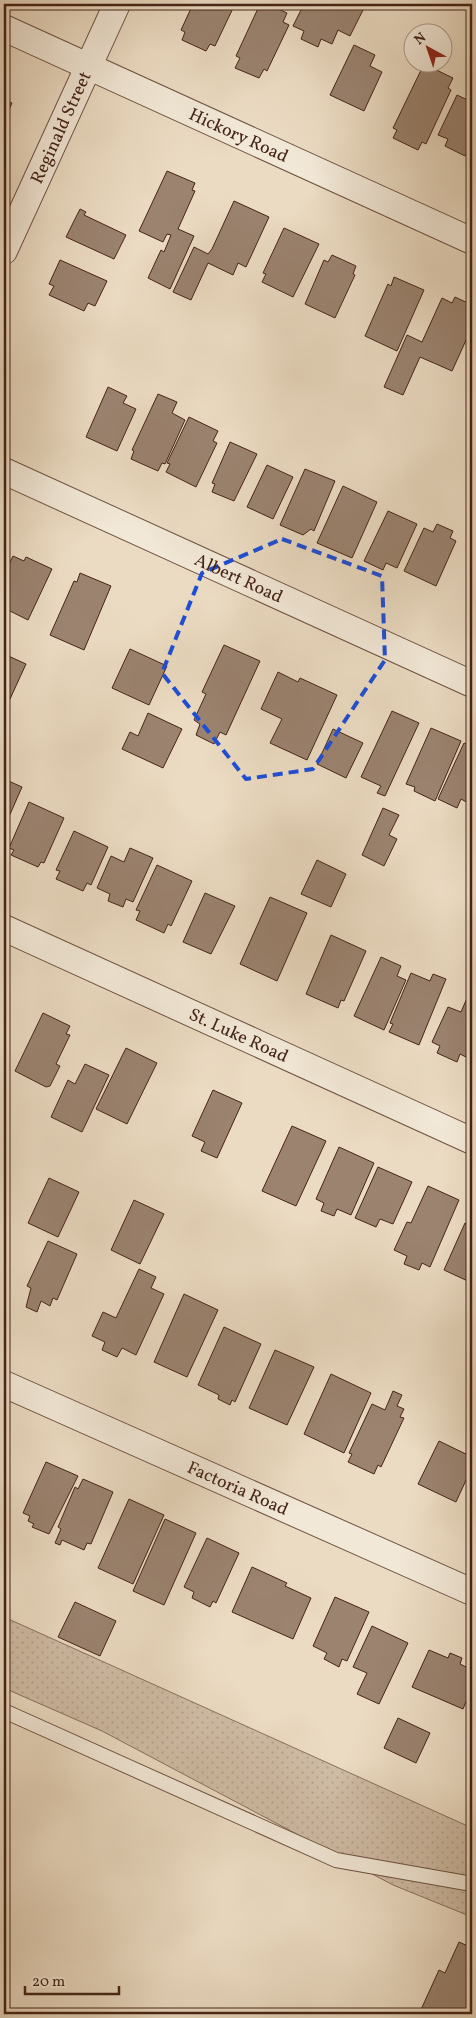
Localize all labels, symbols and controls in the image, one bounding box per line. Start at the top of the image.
north arrow [404,22,454,72]
text: N [411,29,431,50]
street label: Reginald Street [25,68,99,188]
street label: Hickory Road [184,103,292,170]
street label: Albert Road [190,548,286,610]
street label: St. Luke Road [184,1003,292,1070]
street label: Factoria Road [183,1456,292,1523]
scale bar [25,1963,119,1995]
text: 20 m [32,1972,65,1993]

